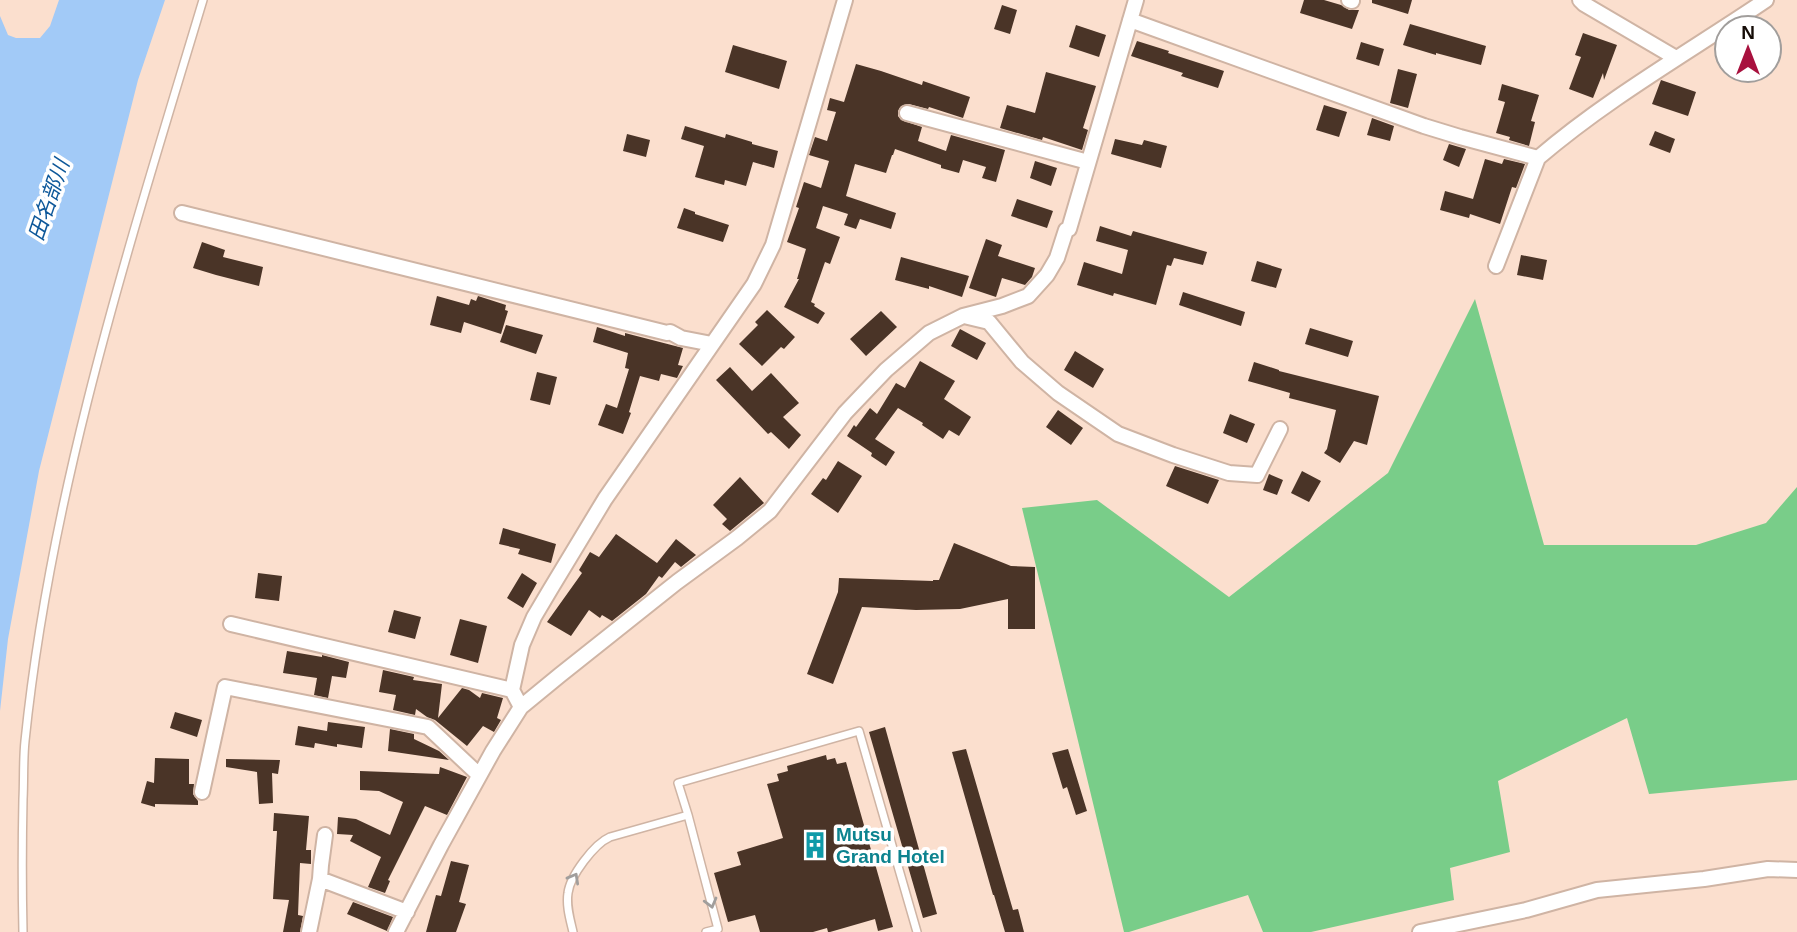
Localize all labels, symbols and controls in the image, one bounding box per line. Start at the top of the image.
north arrow [1713,14,1783,84]
text: N [1741,22,1755,43]
water label: 田名部川 [24,154,74,243]
place label: Mutsu Grand Hotel [836,824,945,867]
building icon: Mutsu Grand Hotel [800,830,830,860]
one-way arrow [566,873,580,886]
one-way arrow [703,896,717,908]

